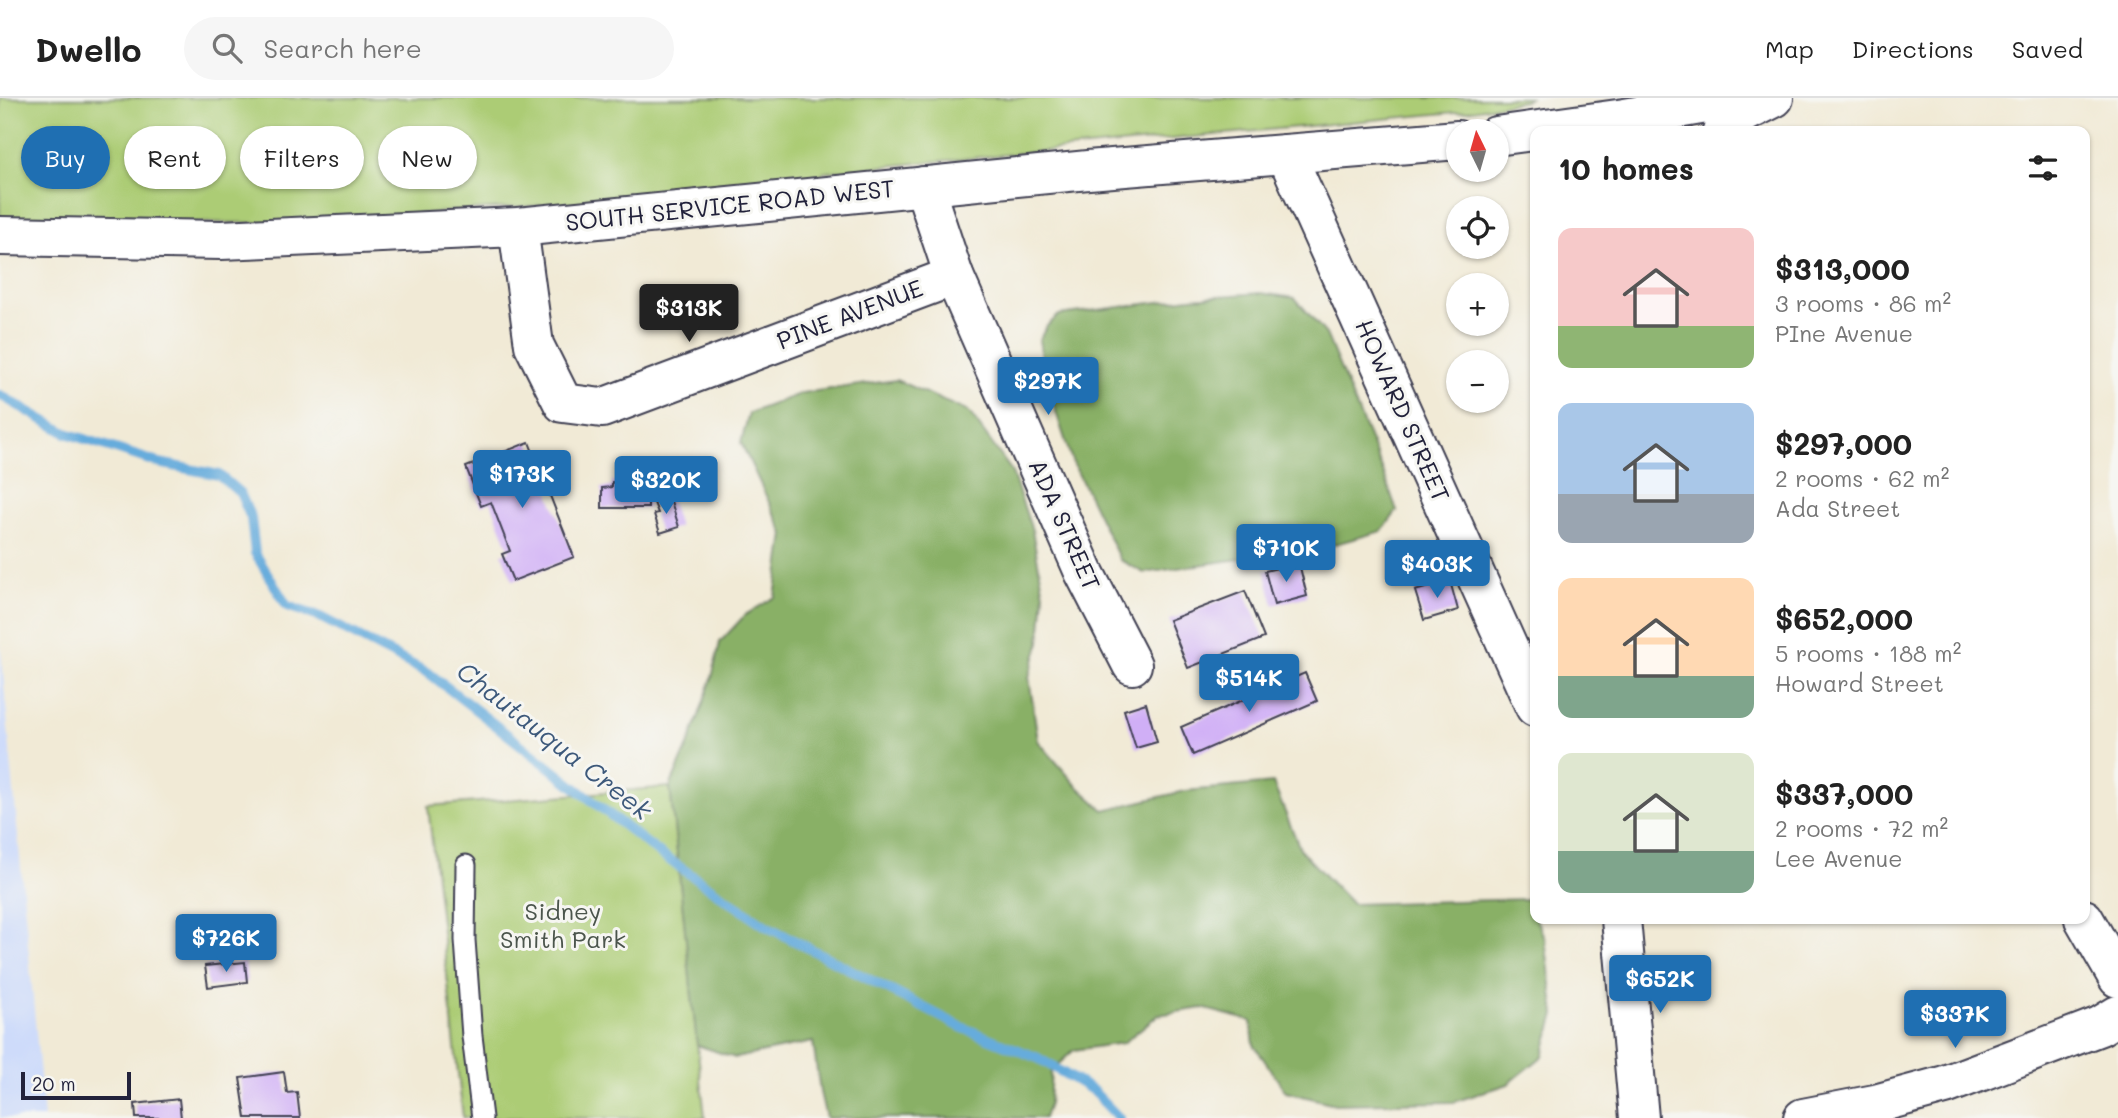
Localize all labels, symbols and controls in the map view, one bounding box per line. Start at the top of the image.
search box [184,17,674,80]
text: Dwello [35,27,142,70]
icon: search [208,29,246,67]
text: Search here [264,31,422,65]
text: Map [1765,33,1814,64]
text: Directions [1852,33,1974,64]
text: Saved [2012,33,2083,64]
north arrow [1446,119,1508,182]
map controls [1446,119,1509,413]
chip: Buy [21,126,110,189]
chip: Rent [124,126,226,189]
chip: Filters [240,126,364,189]
chip: New [378,126,477,189]
text: 10 homes [1558,148,1694,188]
icon: filters [2024,149,2062,187]
street label: SOUTH SERVICE ROAD WEST [564,172,896,237]
button: locate [1446,196,1509,259]
text: $313,000 [1775,248,1910,288]
icon: home [1614,256,1698,340]
street label: PINE AVENUE [772,272,927,356]
button: + [1446,273,1509,336]
pin: $313K [640,285,738,344]
text: 3 rooms · 86 m² [1775,288,1951,318]
text: $313K [655,292,723,322]
street label: HOWARD STREET [1349,314,1457,506]
text: PIne Avenue [1775,318,1913,348]
button: − [1446,350,1509,413]
pin: $297K [999,358,1097,417]
text: $297K [1014,365,1082,395]
text: $297,000 [1775,423,1912,463]
icon: home [1614,431,1698,515]
pin: $173K [473,450,571,510]
street label: ADA STREET [1023,454,1108,595]
pin: $320K [617,456,715,516]
text: $173K [489,458,555,488]
text: 2 rooms · 62 m² [1775,463,1949,493]
text: $320K [631,464,701,494]
text: Ada Street [1775,493,1900,523]
pin: $710K [1237,524,1335,584]
text: $710K [1252,532,1320,562]
pin: $403K [1388,540,1486,600]
text: $403K [1401,548,1473,578]
text: $652,000 [1775,598,1913,638]
icon: home [1614,606,1698,690]
text: 5 rooms · 188 m² [1775,638,1961,668]
water label: Chautauqua Creek [450,653,660,828]
pin: $514K [1200,654,1298,714]
text: $514K [1215,662,1283,692]
text: Howard Street [1775,668,1944,698]
text: $337,000 [1775,773,1913,813]
icon: home [1614,781,1698,865]
text: 2 rooms · 72 m² [1775,813,1948,843]
text: Lee Avenue [1775,843,1903,873]
park label: Sidney Smith Park [500,895,626,954]
pin: $726K [177,914,275,974]
text: $726K [192,922,260,952]
pin: $652K [1611,956,1709,1015]
text: $652K [1625,963,1695,993]
pin: $337K [1906,990,2004,1050]
text: $337K [1920,998,1990,1028]
scale bar [21,1069,131,1101]
text: 20 m [32,1071,76,1096]

